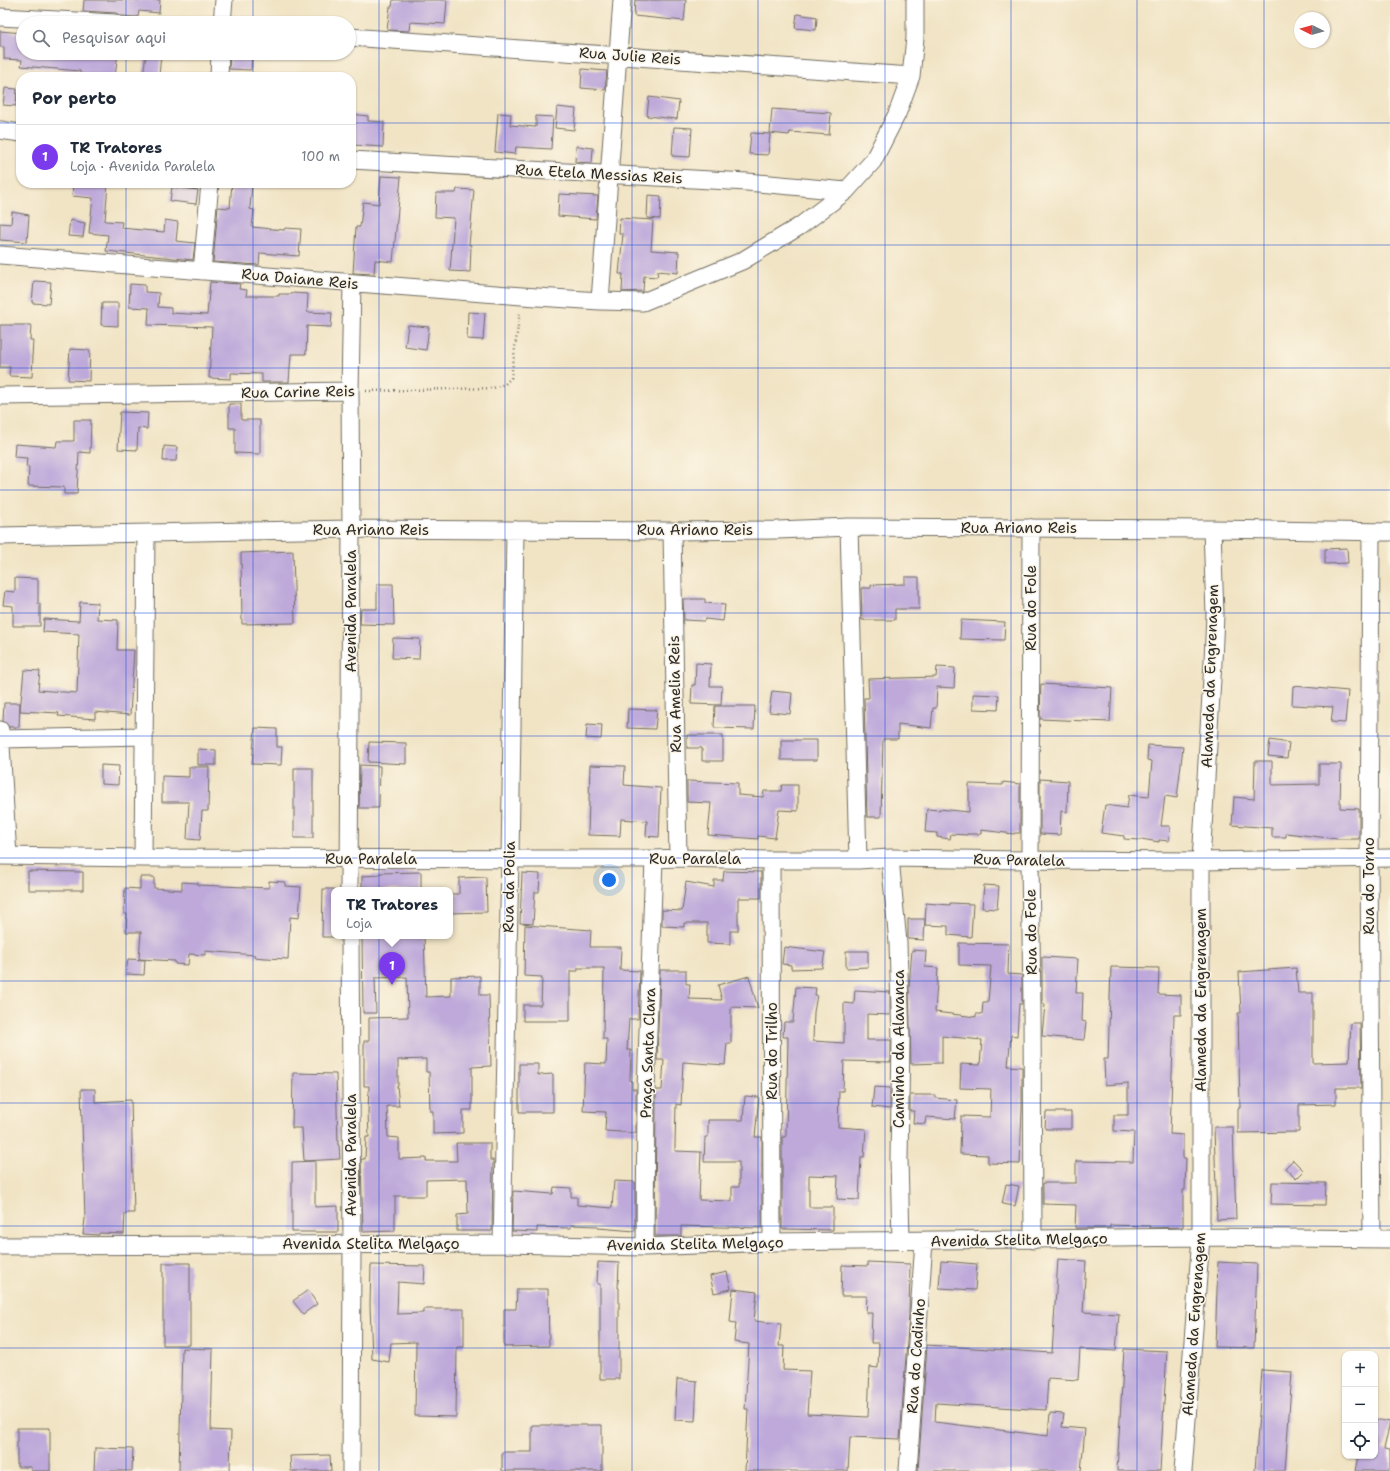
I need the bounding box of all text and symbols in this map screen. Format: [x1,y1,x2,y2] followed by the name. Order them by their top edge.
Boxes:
[1294,12,1330,48] north arrow
[16,16,356,60] search box
[30,27,52,49] icon: search
[62,28,166,48] text: Pesquisar aqui
[578,42,682,70] street label: Rua Julie Reis
[32,87,117,109] text: Por perto
[70,138,162,158] text: TR Tratores
[42,148,48,165] text: 1
[301,148,340,165] text: 100 m
[70,158,215,175] text: Loja · Avenida Paralela
[515,160,683,188] street label: Rua Etela Messias Reis
[241,264,359,294] street label: Rua Daiane Reis
[241,381,355,403] street label: Rua Carine Reis
[961,518,1077,538] street label: Rua Ariano Reis
[313,520,429,540] street label: Rua Ariano Reis
[637,520,753,540] street label: Rua Ariano Reis
[341,549,361,672] street label: Avenida Paralela
[1021,565,1041,651] street label: Rua do Fole
[1197,584,1223,768] street label: Alameda da Engrenagem
[664,635,686,753] street label: Rua Amelia Reis
[1359,837,1379,935] street label: Rua do Torno
[498,840,520,933] street label: Rua da Polia
[325,849,418,869] street label: Rua Paralela
[649,849,742,869] street label: Rua Paralela
[973,849,1066,871] street label: Rua Paralela
[599,870,619,890] your location
[331,887,453,939] popup
[1020,889,1042,975] street label: Rua do Fole
[346,895,438,915] text: TR Tratores
[1191,908,1211,1092] street label: Alameda da Engrenagem
[346,915,372,932] text: Loja
[379,952,405,985] pin: 1
[889,969,909,1128] street label: Caminho da Alavanca
[636,987,660,1119] street label: Praça Santa Clara
[762,1002,782,1100] street label: Rua do Trilho
[341,1093,361,1216] street label: Avenida Paralela
[930,1228,1108,1252] street label: Avenida Stelita Melgaço
[1178,1231,1210,1416] street label: Alameda da Engrenagem
[606,1232,784,1256] street label: Avenida Stelita Melgaço
[282,1234,460,1254] street label: Avenida Stelita Melgaço
[902,1298,930,1414] street label: Rua do Cadinho
[1342,1351,1378,1459] map controls
[1342,1351,1378,1387] button: +
[1342,1387,1378,1423] button: −
[1342,1423,1378,1459] button: locate

